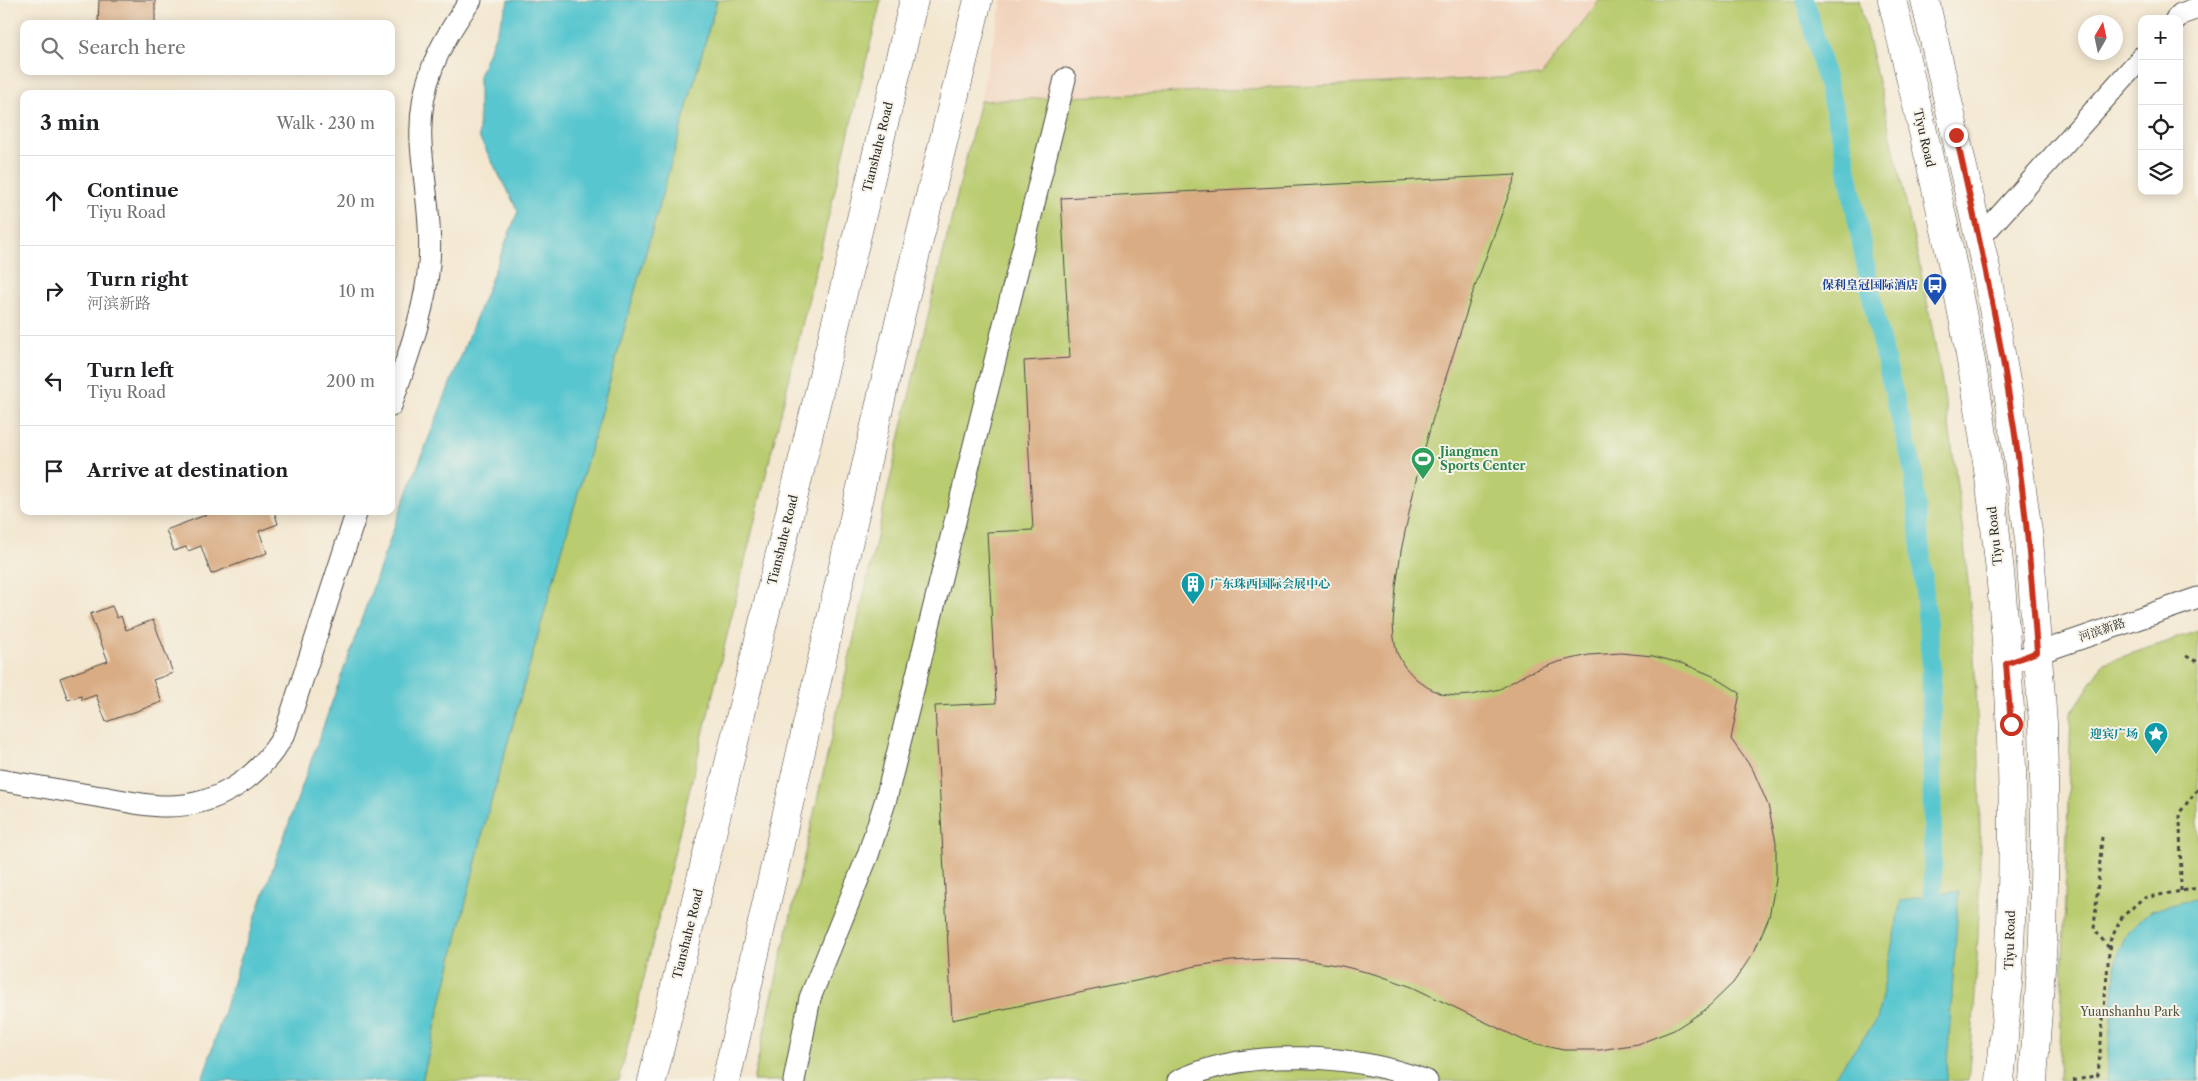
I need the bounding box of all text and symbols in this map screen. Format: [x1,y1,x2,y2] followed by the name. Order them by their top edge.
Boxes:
[2078,15,2123,60] north arrow
[2138,15,2183,195] map controls
[2138,15,2183,60] button: +
[20,20,395,75] search box
[38,34,66,62] icon: search
[78,36,186,59] text: Search here
[2138,60,2183,105] button: −
[859,100,896,194] street label: Tianshahe Road
[2138,105,2183,150] button: locate
[1911,107,1939,169] street label: Tiyu Road
[40,110,100,135] text: 3 min
[276,113,375,133] text: Walk · 230 m
[1945,124,1968,147] route end
[2138,150,2183,195] button: layers
[87,179,179,202] text: Continue
[40,187,68,215] icon: ahead
[336,191,375,211] text: 20 m
[87,202,166,222] text: Tiyu Road
[87,268,188,291] text: Turn right
[1922,272,1948,306] bus stop icon: 保利皇冠国际酒店
[40,277,68,305] icon: right
[1822,277,1918,292] place label: 保利皇冠国际酒店
[339,281,375,301] text: 10 m
[87,293,151,313] text: 河滨新路
[87,359,174,382] text: Turn left
[40,367,68,395] icon: left
[326,371,375,391] text: 200 m
[87,382,166,402] text: Tiyu Road
[1438,444,1526,473] place label: Jiangmen Sports Center
[1410,446,1436,480] sports icon: Jiangmen Sports Center
[40,457,68,485] icon: arrive
[87,459,288,482] text: Arrive at destination
[764,493,801,587] street label: Tianshahe Road
[1984,505,2005,566] street label: Tiyu Road
[1180,571,1206,605] building icon: 广东珠西国际会展中心
[1210,576,1330,591] place label: 广东珠西国际会展中心
[2077,615,2127,644] street label: 河滨新路
[2000,713,2023,736] route start
[2143,721,2169,755] place icon: 迎宾广场
[2090,726,2138,741] place label: 迎宾广场
[669,887,706,981] street label: Tianshahe Road
[2001,909,2018,970] street label: Tiyu Road
[2079,1004,2181,1019] park label: Yuanshanhu Park

